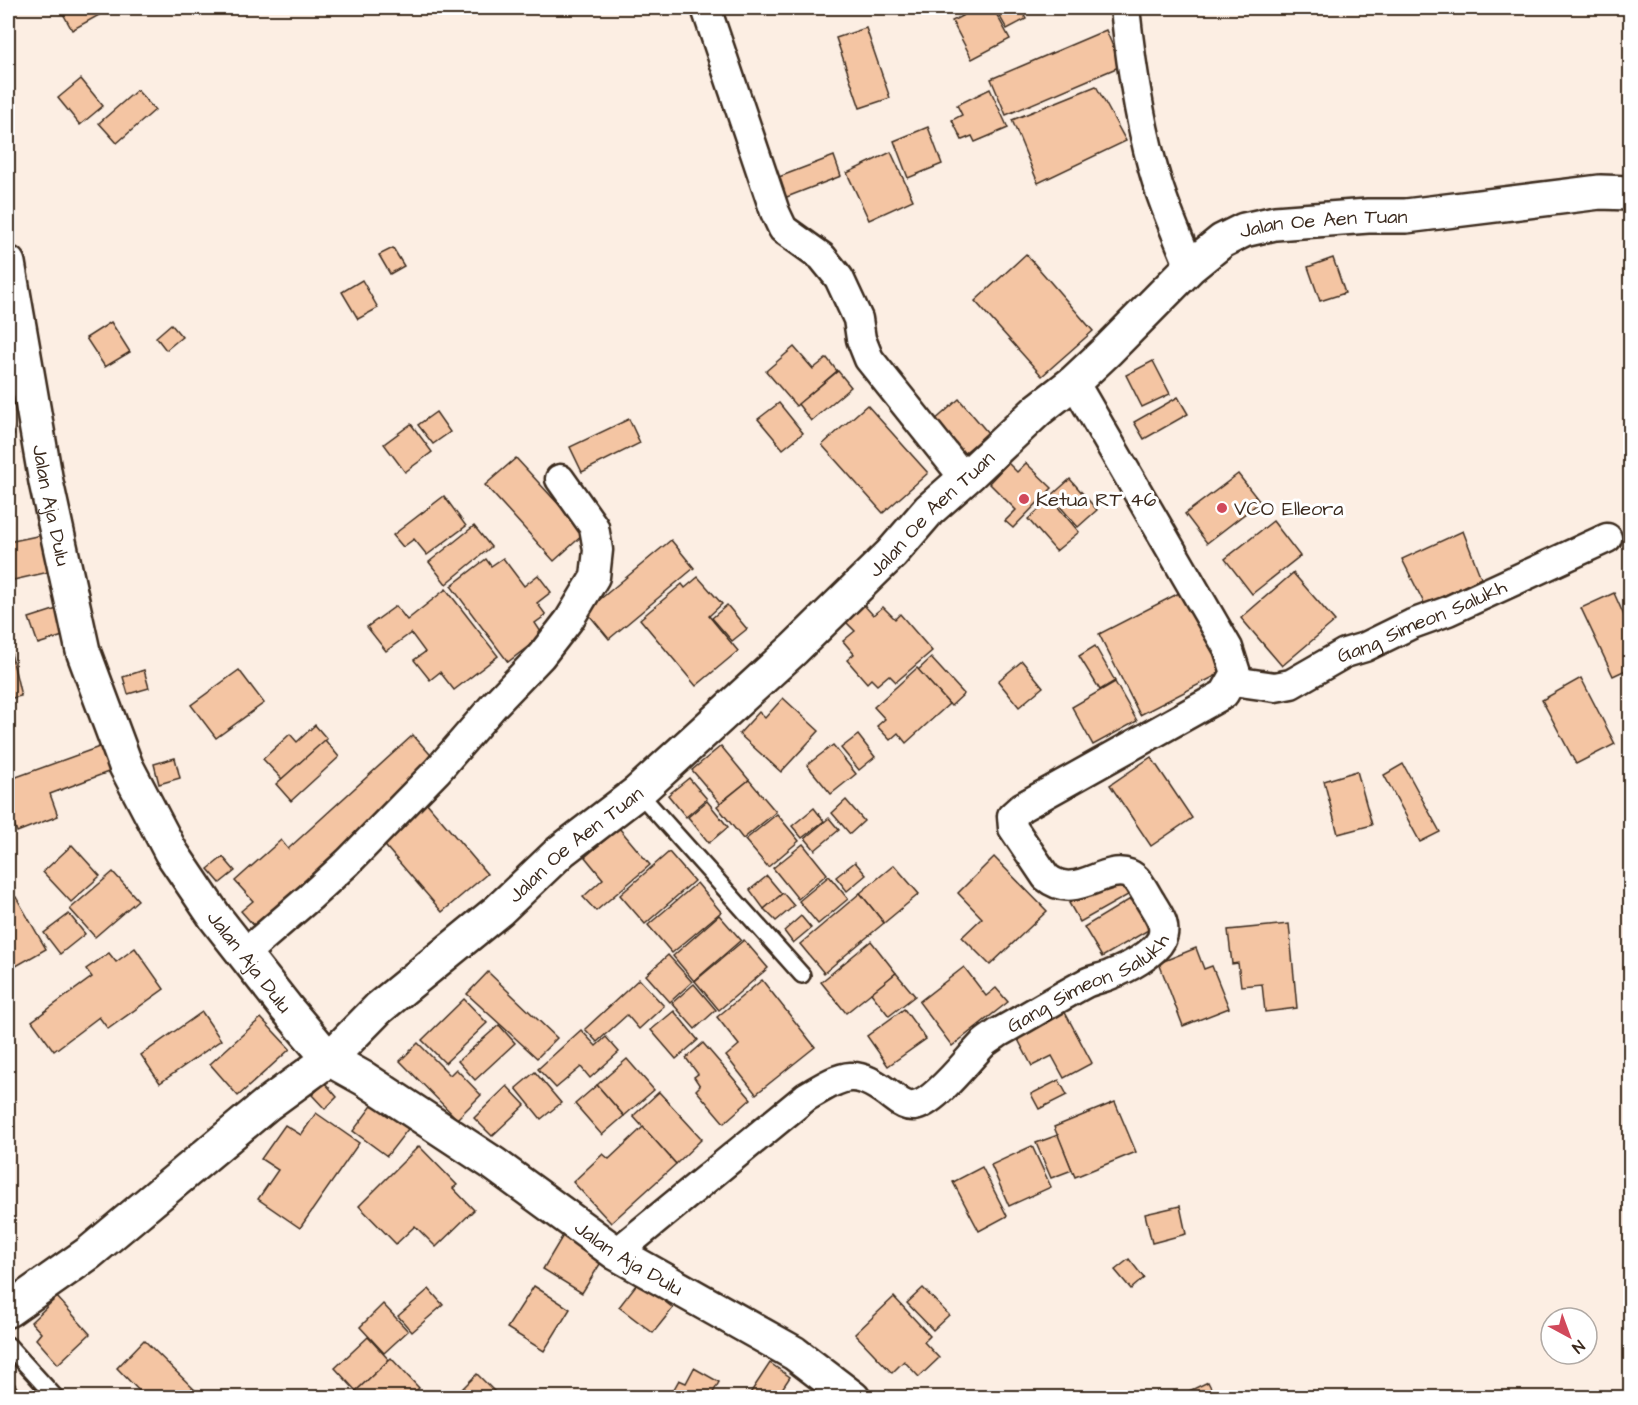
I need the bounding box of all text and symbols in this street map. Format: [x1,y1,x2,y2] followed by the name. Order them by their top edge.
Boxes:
[1237,203,1407,246] street label: Jalan Oe Aen Tuan
[25,442,77,569] street label: Jalan Aja Dulu
[862,445,1001,584] street label: Jalan Oe Aen Tuan
[1036,486,1157,514] place label: Ketua RT 46
[1017,492,1031,506] marker: Ketua RT 46
[1234,495,1344,523] place label: VCO Elleora
[1215,501,1229,515] marker: VCO Elleora
[1331,573,1511,670] street label: Gang Simeon Salukh
[502,780,649,910] street label: Jalan Oe Aen Tuan
[200,905,298,1019] street label: Jalan Aja Dulu
[1002,930,1177,1040] street label: Gang Simeon Salukh
[568,1214,688,1303] street label: Jalan Aja Dulu
[1539,1306,1599,1366] north arrow
[1567,1335,1589,1358] text: N

